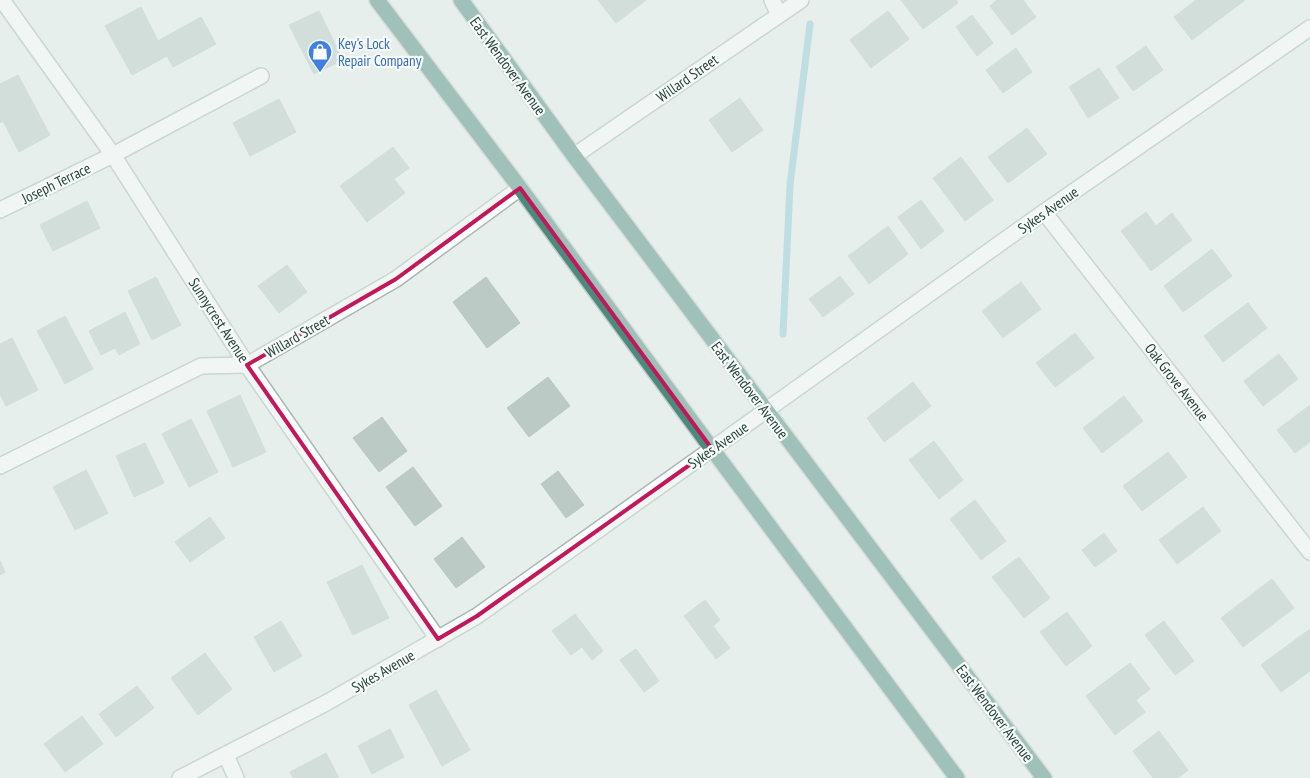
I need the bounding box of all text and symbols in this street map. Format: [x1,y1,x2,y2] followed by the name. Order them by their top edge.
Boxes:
[466,13,550,119] street label: East Wendover Avenue
[338,34,422,70] place label: Key's Lock Repair Company
[307,39,333,73] shop icon: Key's Lock Repair Company
[652,50,722,106] street label: Willard Street
[18,158,93,208] street label: Joseph Terrace
[1014,182,1082,238] street label: Sykes Avenue
[185,274,253,366] street label: Sunnycrest Avenue
[261,310,333,362] street label: Willard Street
[707,338,793,442] street label: East Wendover Avenue
[1141,339,1213,425] street label: Oak Grove Avenue
[684,417,752,473] street label: Sykes Avenue
[348,645,418,697] street label: Sykes Avenue
[952,661,1038,765] street label: East Wendover Avenue

